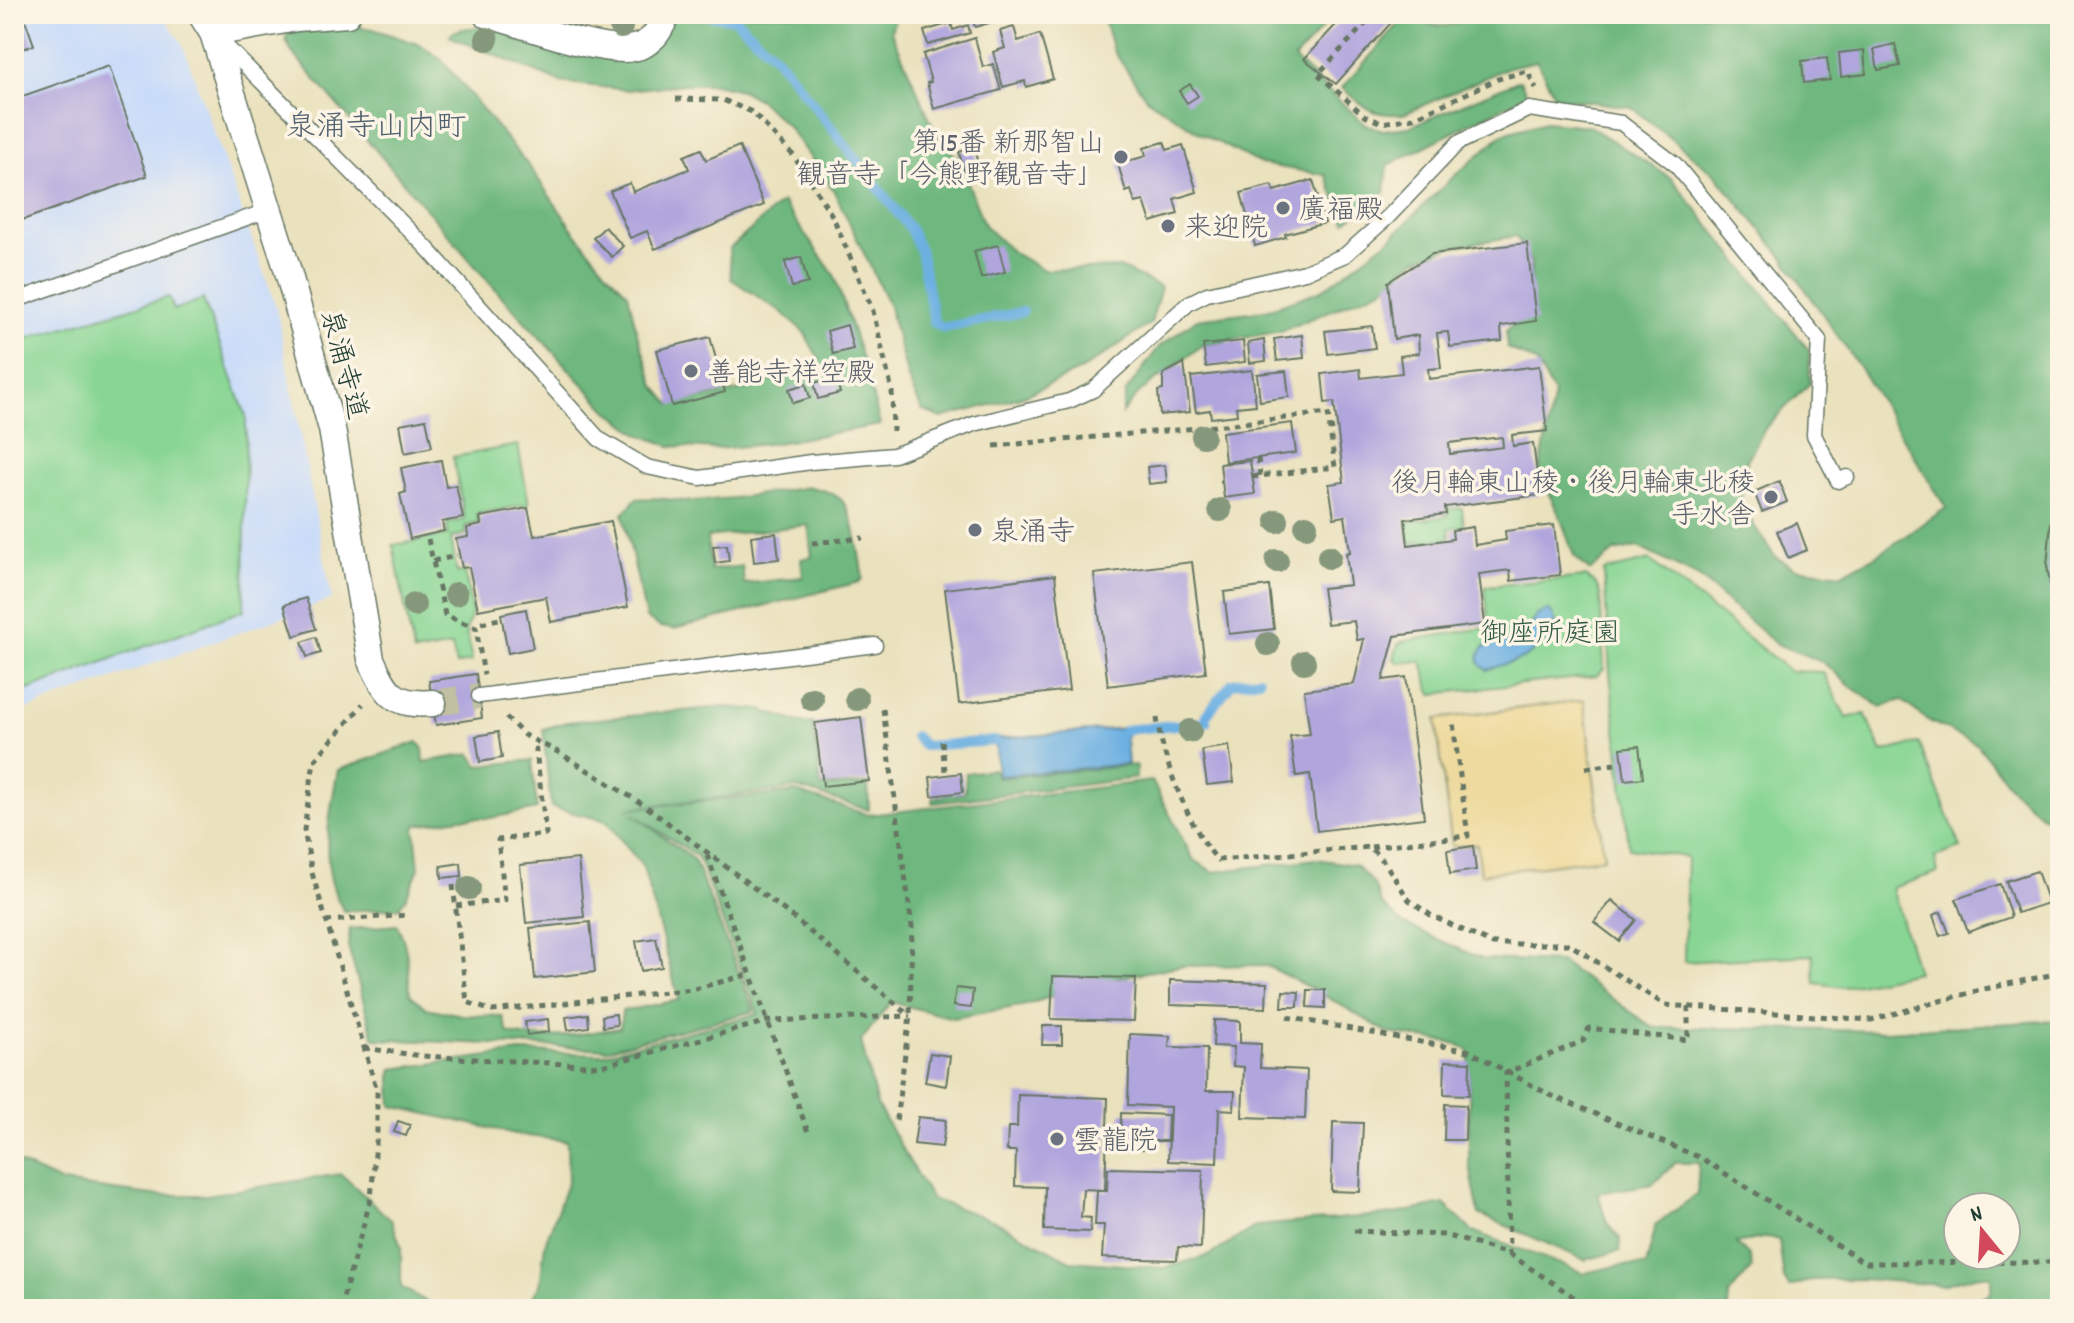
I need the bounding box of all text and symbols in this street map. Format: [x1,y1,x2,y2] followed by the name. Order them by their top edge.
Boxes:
[286,108,466,151] district label: 泉涌寺山内町
[797,126,1105,198] place label: 第15番 新那智山 観音寺「今熊野観音寺」
[1112,148,1130,166] marker: 第15番 新那智山 観音寺「今熊野観音寺」
[1299,193,1383,233] place label: 廣福殿
[1274,199,1292,217] marker: 廣福殿
[1184,211,1268,251] place label: 来迎院
[1159,217,1177,235] marker: 来迎院
[307,306,375,425] street label: 泉涌寺道
[707,356,875,396] place label: 善能寺祥空殿
[682,362,700,380] marker: 善能寺祥空殿
[1391,466,1755,538] place label: 後月輪東山稜・後月輪東北稜 手水舎
[1762,488,1780,506] marker: 後月輪東山稜・後月輪東北稜 手水舎
[991,515,1075,555] place label: 泉涌寺
[966,521,984,539] marker: 泉涌寺
[1480,616,1620,656] park label: 御座所庭園
[1073,1124,1157,1164] place label: 雲龍院
[1048,1130,1066,1148] marker: 雲龍院
[1942,1191,2022,1271] north arrow
[1967,1199,1987,1232] text: N

